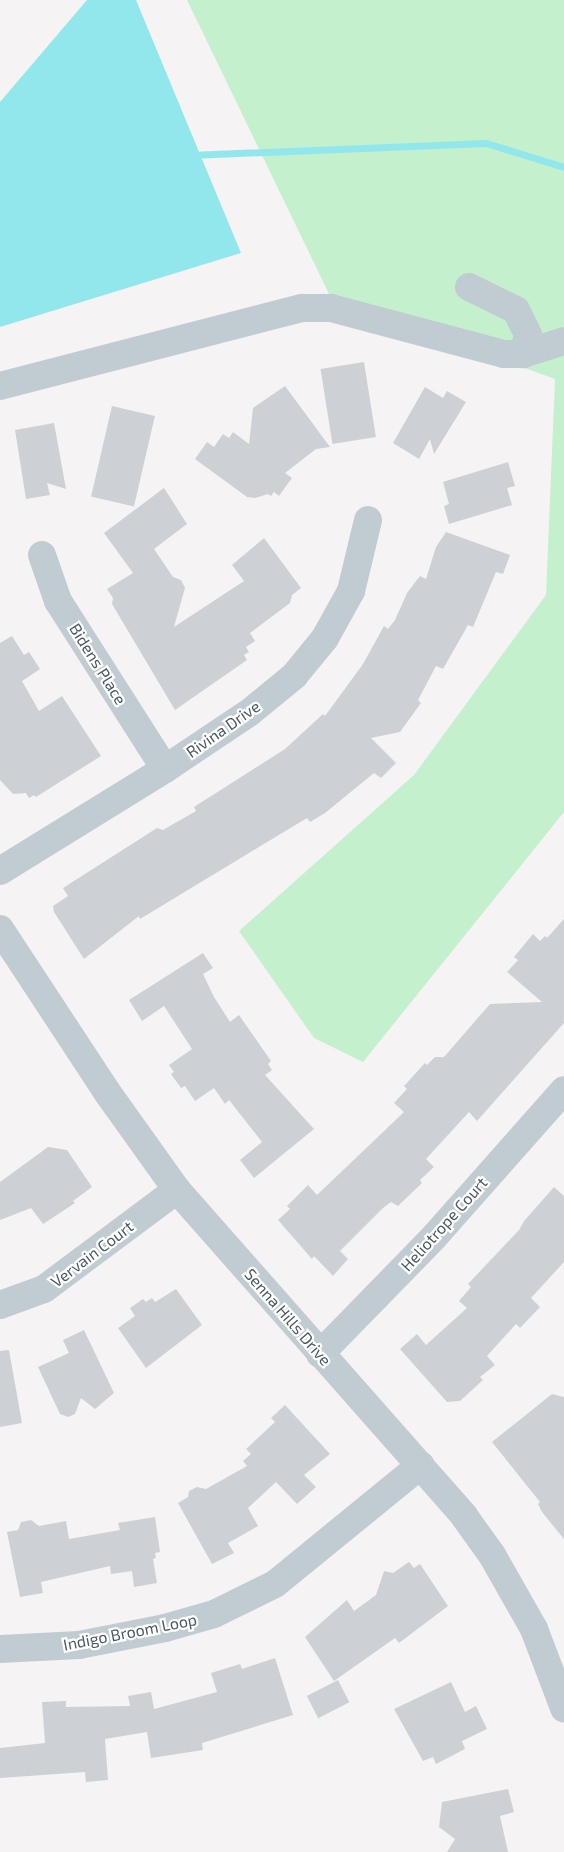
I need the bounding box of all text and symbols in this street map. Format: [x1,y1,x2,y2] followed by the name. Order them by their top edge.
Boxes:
[66,620,130,708] street label: Bidens Place
[182,696,264,762] street label: Rivina Drive
[397,1173,491,1275] street label: Heliotrope Court
[47,1217,137,1291] street label: Vervain Court
[241,1265,335,1369] street label: Senna Hills Drive
[62,1610,198,1654] street label: Indigo Broom Loop

